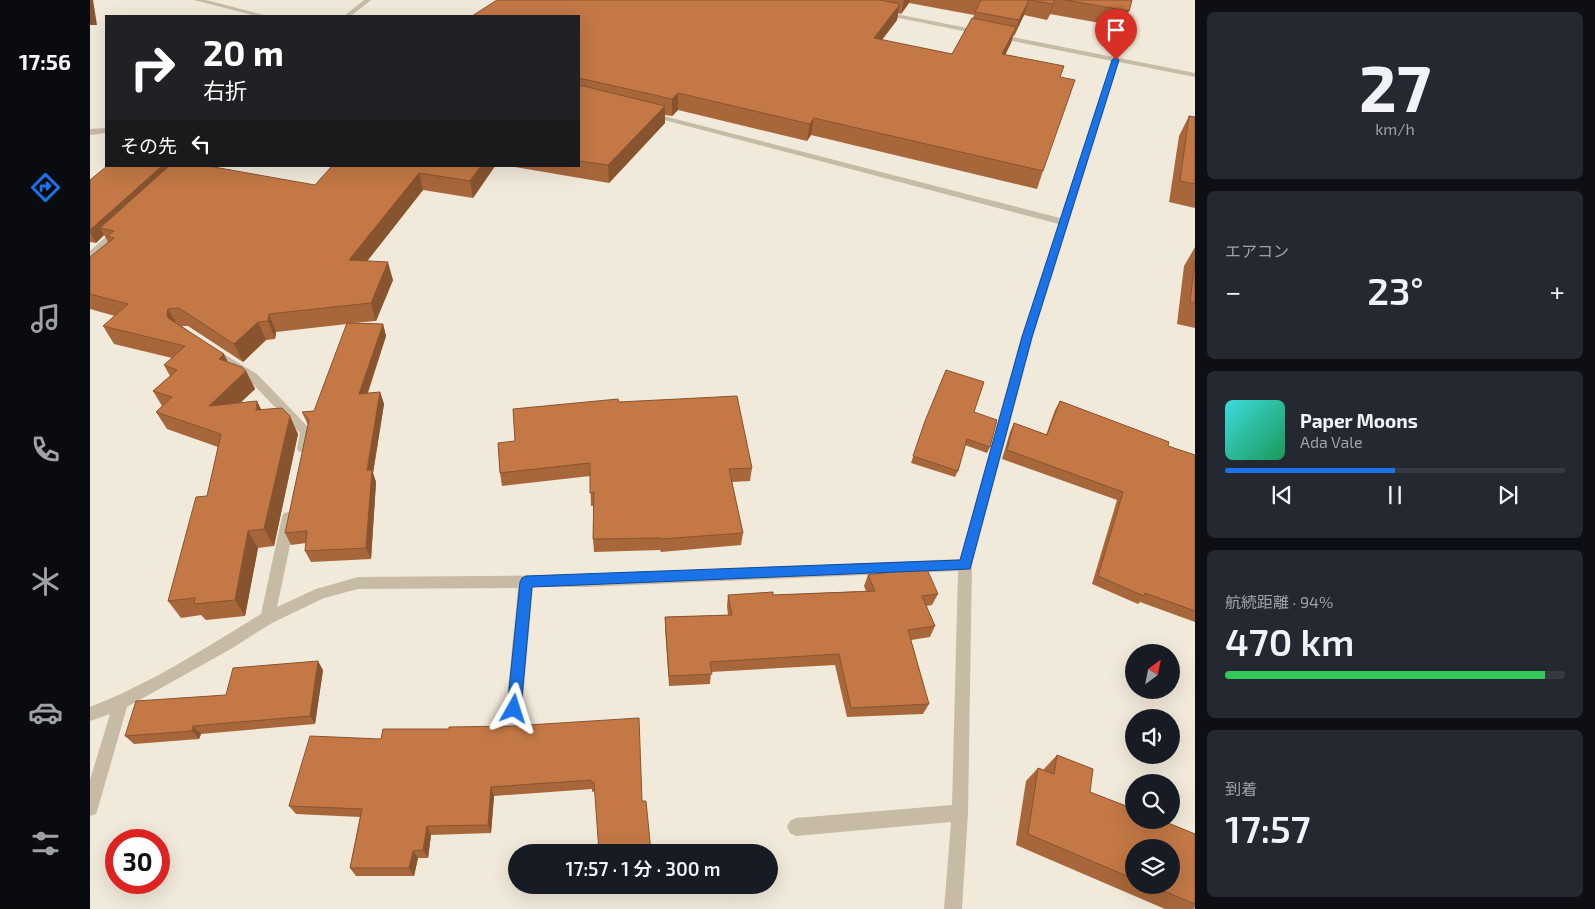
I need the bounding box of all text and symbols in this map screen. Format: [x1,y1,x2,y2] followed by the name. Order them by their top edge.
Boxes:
[1095,9,1137,60] pin
[1102,16,1130,44] icon: arrive
[203,31,284,73] text: 20 m
[120,35,185,100] icon: right
[1359,47,1431,125] text: 27
[19,48,71,74] text: 17:56
[203,77,247,103] text: 右折
[1375,119,1415,138] text: km/h
[187,130,215,158] icon: left
[120,134,177,157] text: その先
[28,170,63,205] icon: directions
[1225,241,1289,260] text: エアコン
[1367,267,1424,313] text: 23°
[1225,274,1241,308] text: −
[1550,274,1565,308] text: +
[28,301,63,336] icon: music
[1300,409,1418,432] text: Paper Moons
[28,432,63,467] icon: phone
[1300,432,1363,451] text: Ada Vale
[1268,481,1296,509] icon: previous
[1381,481,1409,509] icon: pause
[1494,481,1522,509] icon: next
[28,564,63,599] icon: climate
[1225,592,1333,611] text: 航続距離 · 94%
[1225,618,1354,664] text: 470 km
[1125,644,1180,699] north arrow
[1125,644,1180,894] map controls
[487,682,539,734] position arrow
[28,695,63,730] icon: car
[1125,709,1180,764] button: sound
[1125,774,1180,829] button: search
[1225,779,1257,798] text: 到着
[1225,805,1311,851] text: 17:57
[28,826,63,861] icon: filters
[105,829,170,894] speed limit sign: 30
[1125,839,1180,894] button: layers
[566,857,720,880] text: 17:57 · 1 分 · 300 m

